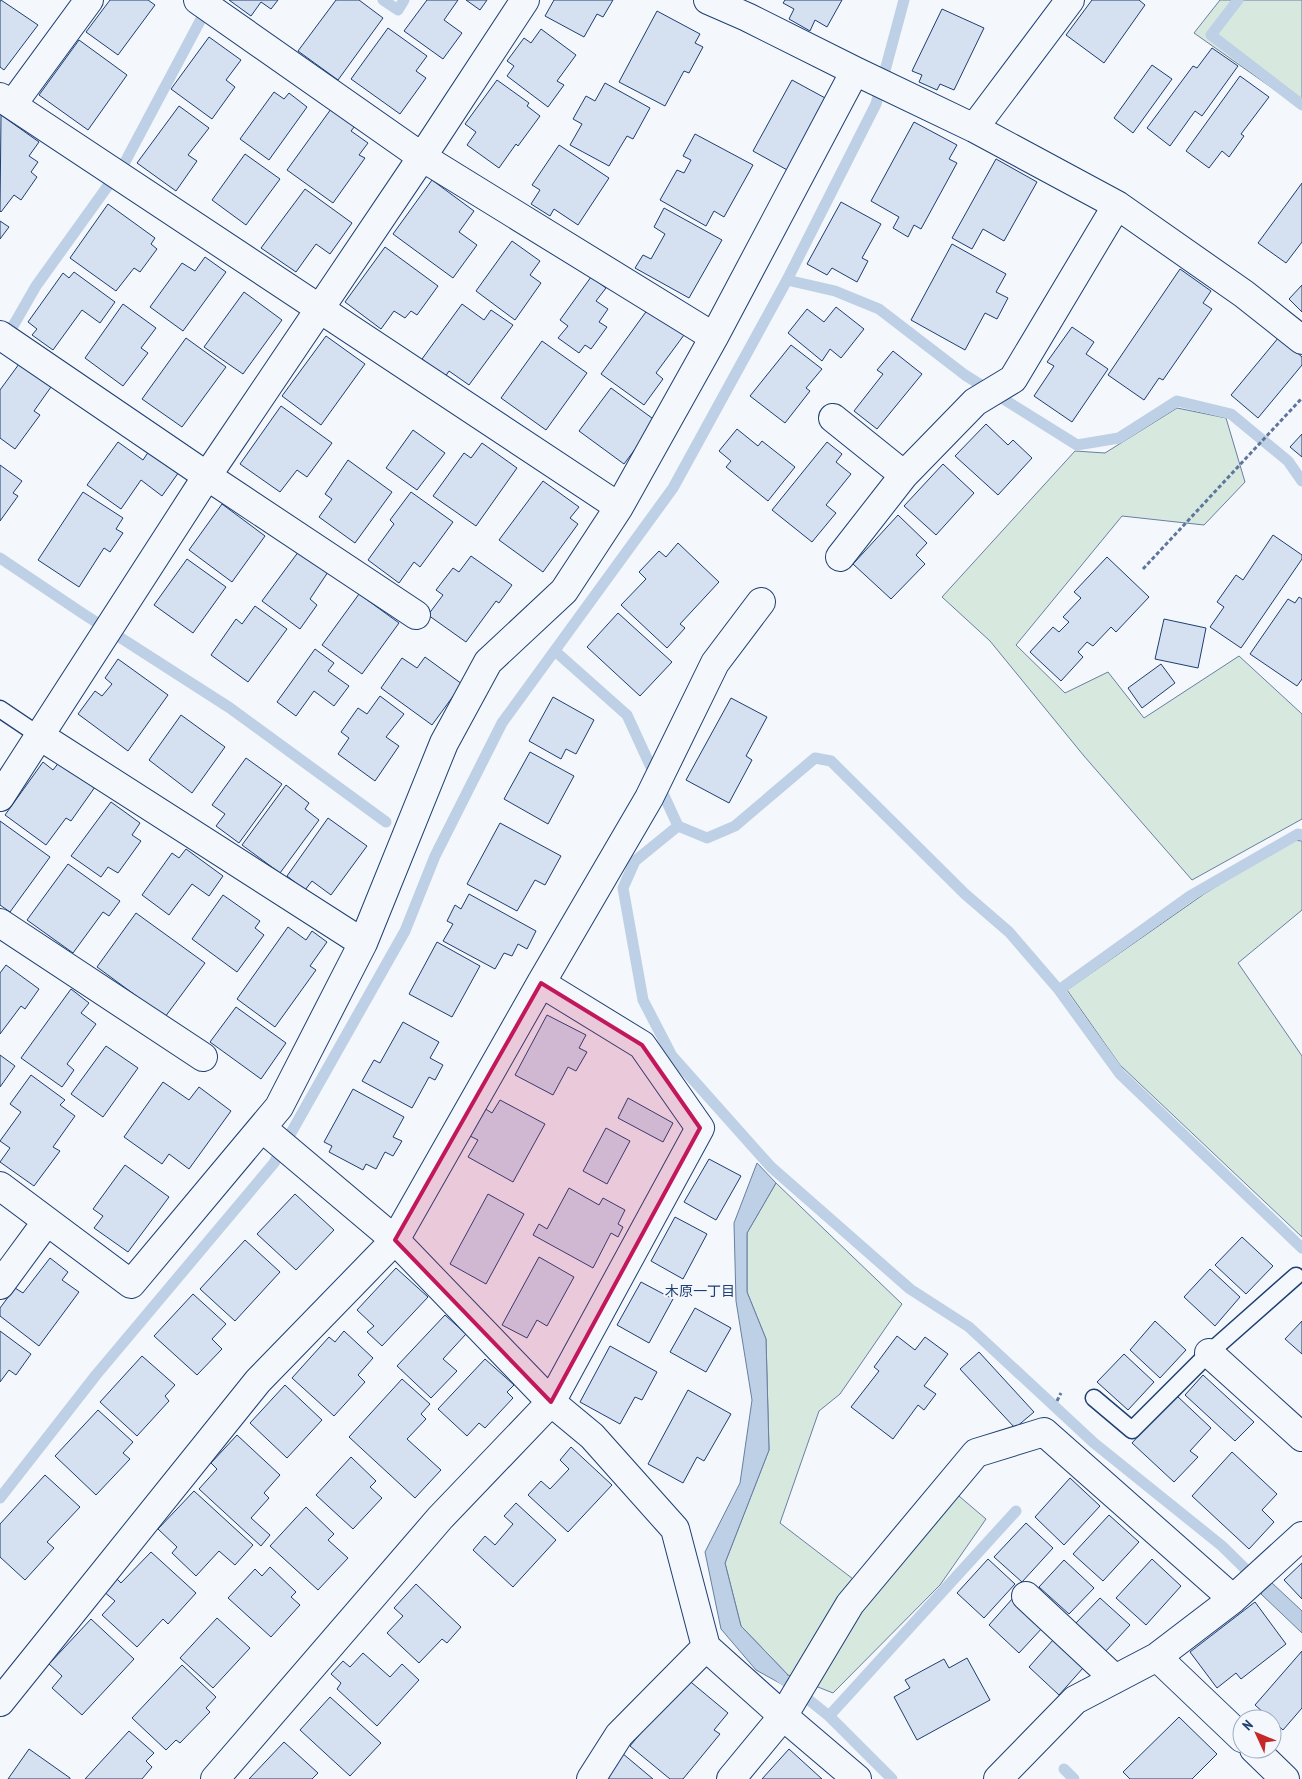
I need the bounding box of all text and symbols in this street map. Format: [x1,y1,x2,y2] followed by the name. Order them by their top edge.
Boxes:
[665,1282,735,1300] district label: 木原一丁目
[1232,1709,1282,1759] north arrow
[1239,1716,1257,1734] text: N

